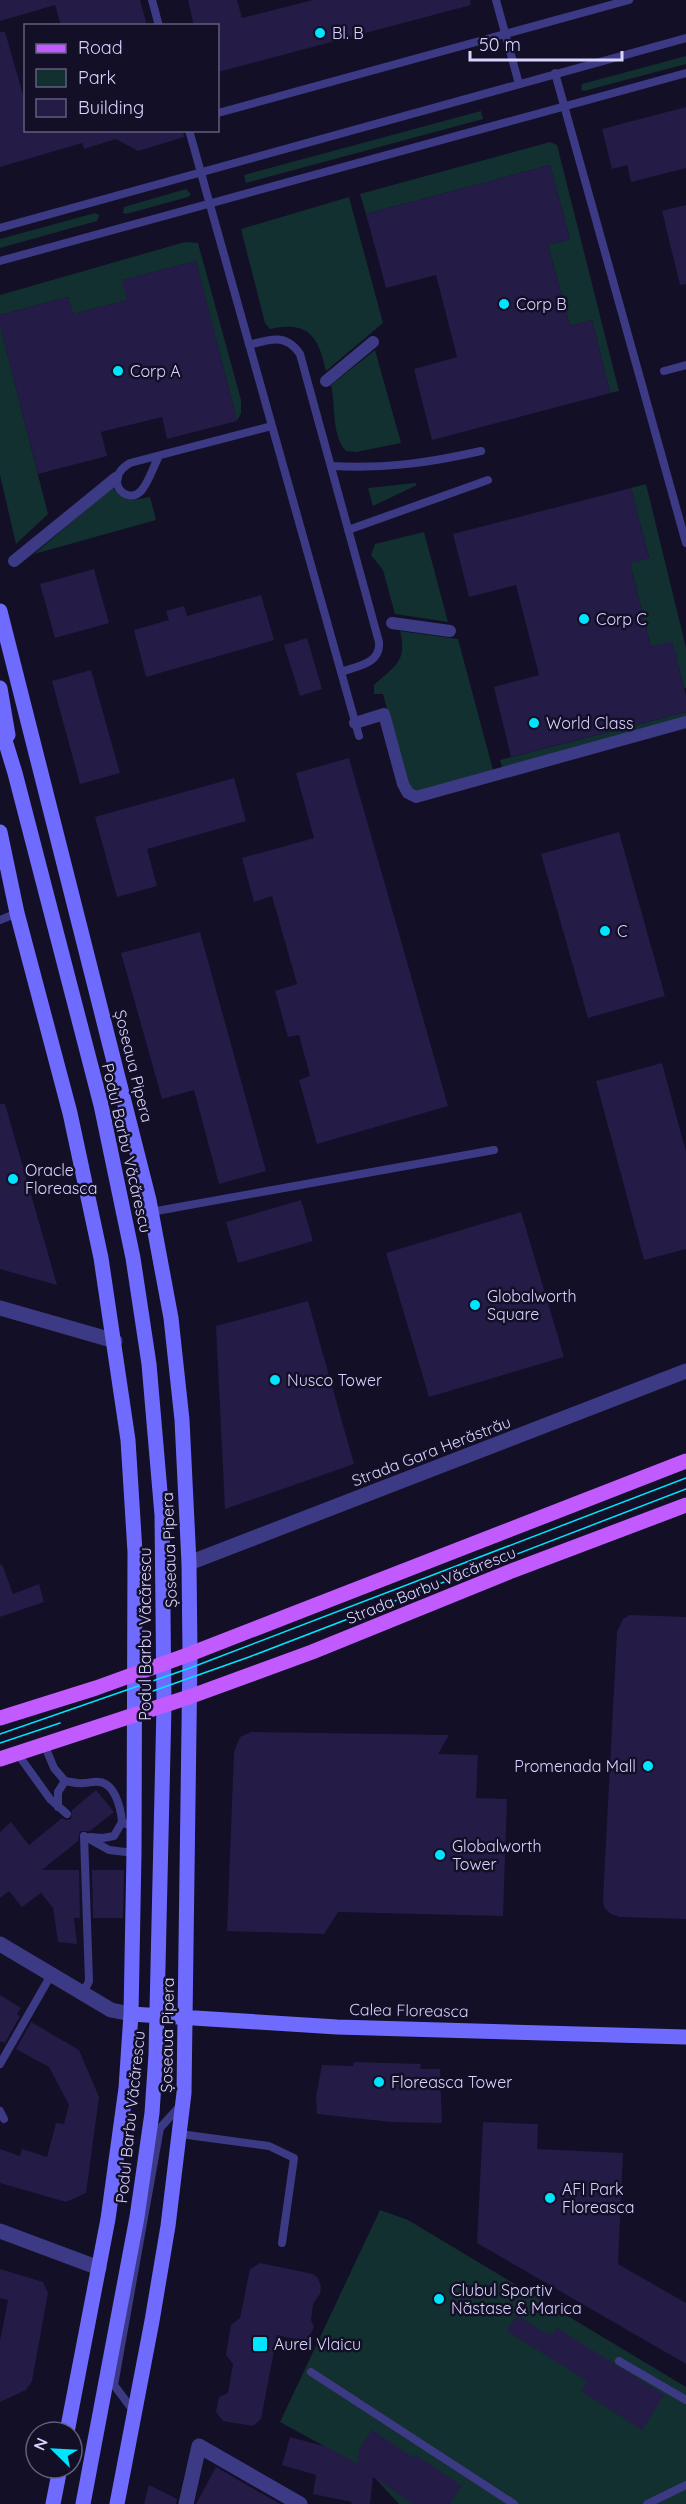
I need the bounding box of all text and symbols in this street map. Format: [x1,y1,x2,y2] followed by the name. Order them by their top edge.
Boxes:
[332,23,364,43] place label: Bl. B
[24,24,219,132] legend
[470,24,622,62] scale bar
[313,26,327,40] marker: Bl. B
[479,33,521,56] text: 50 m
[78,36,123,59] text: Road
[78,66,116,89] text: Park
[78,96,144,119] text: Building
[516,294,567,314] place label: Corp B
[497,297,511,311] marker: Corp B
[130,361,181,381] place label: Corp A
[111,364,125,378] marker: Corp A
[596,609,647,629] place label: Corp C
[577,612,591,626] marker: Corp C
[546,713,633,733] place label: World Class
[527,716,541,730] marker: World Class
[617,921,627,941] place label: C
[598,924,612,938] marker: C
[110,1008,158,1124] street label: Șoseaua Pipera
[98,1061,156,1235] street label: Podul Barbu Văcărescu
[25,1160,97,1198] place label: Oracle Floreasca
[6,1172,20,1186] marker: Oracle Floreasca
[487,1286,577,1324] place label: Globalworth Square
[468,1298,482,1312] marker: Globalworth Square
[287,1370,382,1390] place label: Nusco Tower
[268,1373,282,1387] marker: Nusco Tower
[349,1411,513,1491] street label: Strada Gara Herăstrău
[157,1492,181,1608] street label: Șoseaua Pipera
[343,1542,519,1628] street label: Strada Barbu Văcărescu
[135,1547,155,1721] street label: Podul Barbu Văcărescu
[514,1756,636,1776] place label: Promenada Mall
[641,1759,655,1773] marker: Promenada Mall
[452,1836,542,1874] place label: Globalworth Tower
[433,1848,447,1862] marker: Globalworth Tower
[156,1977,178,2093] street label: Șoseaua Pipera
[349,1999,469,2021] street label: Calea Floreasca
[111,2030,149,2204] street label: Podul Barbu Văcărescu
[391,2072,512,2092] place label: Floreasca Tower
[372,2075,386,2089] marker: Floreasca Tower
[562,2179,634,2217] place label: AFI Park Floreasca
[543,2191,557,2205] marker: AFI Park Floreasca
[451,2280,582,2318] place label: Clubul Sportiv Năstase & Marica
[432,2292,446,2306] marker: Clubul Sportiv Năstase & Marica
[274,2334,361,2354] place label: Aurel Vlaicu
[251,2335,269,2353] marker: Aurel Vlaicu
[24,2420,84,2480] north arrow
[29,2434,52,2453] text: N

